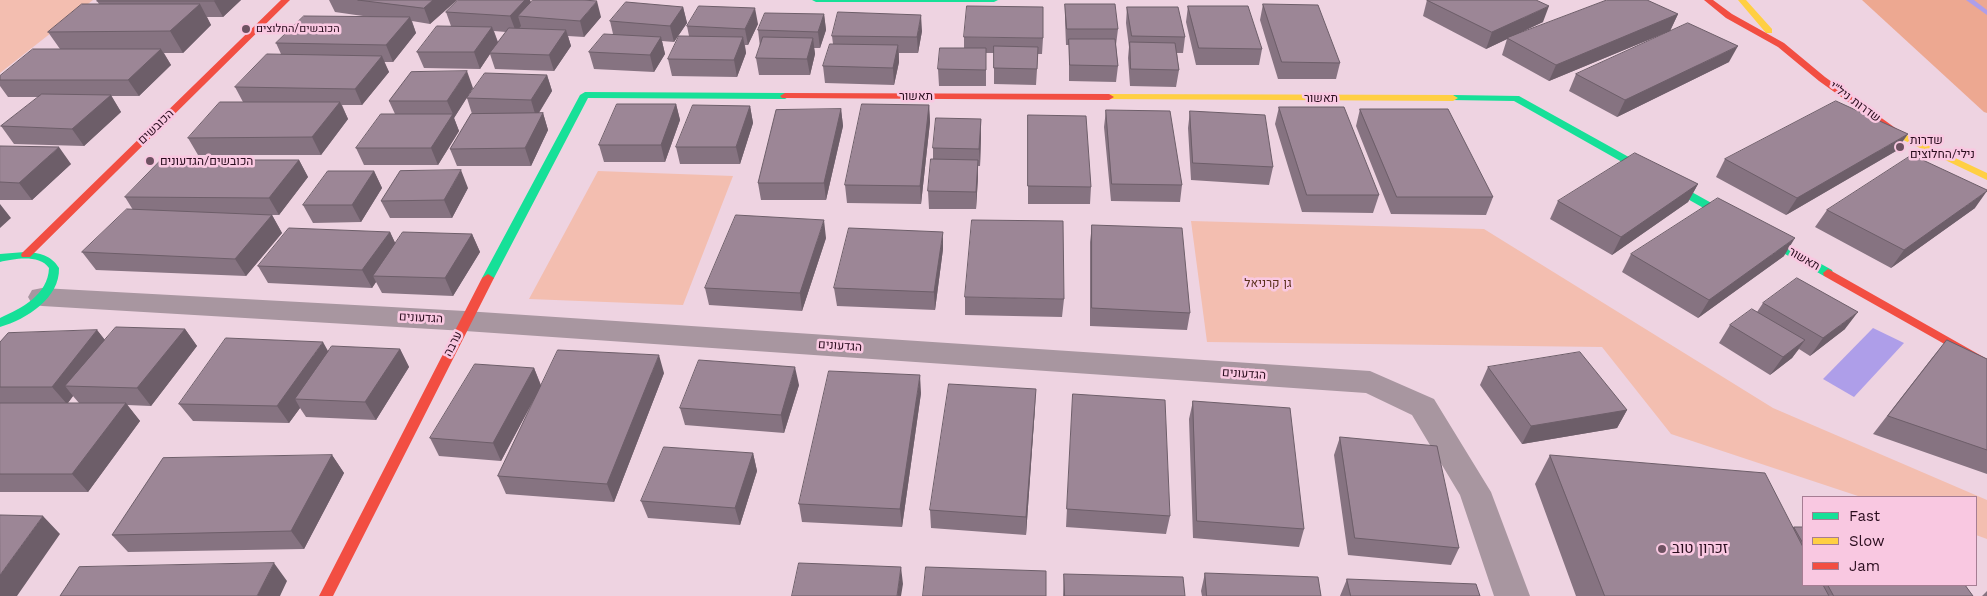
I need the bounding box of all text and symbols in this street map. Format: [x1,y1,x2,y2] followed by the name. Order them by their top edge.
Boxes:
[256,22,340,36] place label: הכובשים/החלוצים
[240,23,252,35] marker: הכובשים/החלוצים
[1827,79,1883,125] street label: שדרות ניל"י
[899,89,933,103] street label: תאשור
[1304,91,1338,105] street label: תאשור
[135,106,177,148] street label: הכובשים
[1910,133,1975,161] place label: שדרות נילי/החלוצים
[1894,141,1906,153] marker: שדרות נילי/החלוצים
[160,154,253,168] place label: הכובשים/הגדעונים
[144,155,156,167] marker: הכובשים/הגדעונים
[1786,244,1822,274] street label: תאשור
[1244,276,1292,290] park label: גן קרניאל
[399,310,443,326] street label: הגדעונים
[441,329,465,359] street label: ערבה
[818,337,862,355] street label: הגדעונים
[1222,365,1266,383] street label: הגדעונים
[1802,496,1977,586] legend
[1849,507,1880,525] text: Fast
[1849,532,1885,550] text: Slow
[1672,540,1728,558] place label: זכרון טוב
[1656,543,1668,555] marker: זכרון טוב
[1849,557,1880,575] text: Jam

